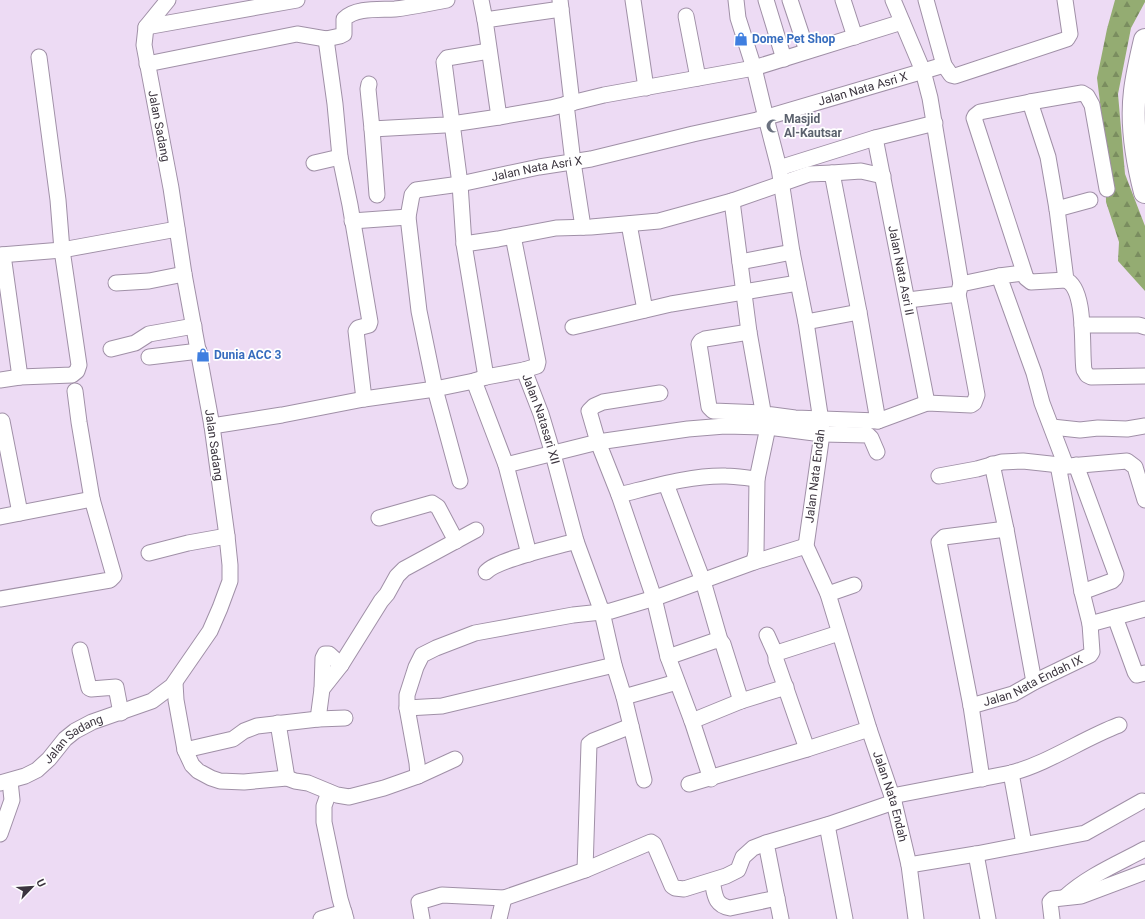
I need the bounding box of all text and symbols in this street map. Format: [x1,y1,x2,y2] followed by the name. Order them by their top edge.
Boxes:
[733,31,749,47] shop icon: Dome Pet Shop
[752,32,835,46] place label: Dome Pet Shop
[817,69,910,109] street label: Jalan Nata Asri X
[145,89,173,163] street label: Jalan Sadang
[784,112,842,140] place label: Masjid Al-Kautsar
[765,118,781,134] mosque icon: Masjid Al-Kautsar
[490,153,584,184] street label: Jalan Nata Asri X
[885,224,917,317] street label: Jalan Nata Asri II
[195,347,211,363] shop icon: Dunia ACC 3
[214,348,281,362] place label: Dunia ACC 3
[519,372,562,466] street label: Jalan Natasari XII
[202,408,226,482] street label: Jalan Sadang
[802,428,828,524] street label: Jalan Nata Endah
[982,652,1085,709] street label: Jalan Nata Endah IX
[41,712,105,767] street label: Jalan Sadang
[870,749,910,843] street label: Jalan Nata Endah
[12,867,52,907] north arrow
[33,877,48,889] text: U

